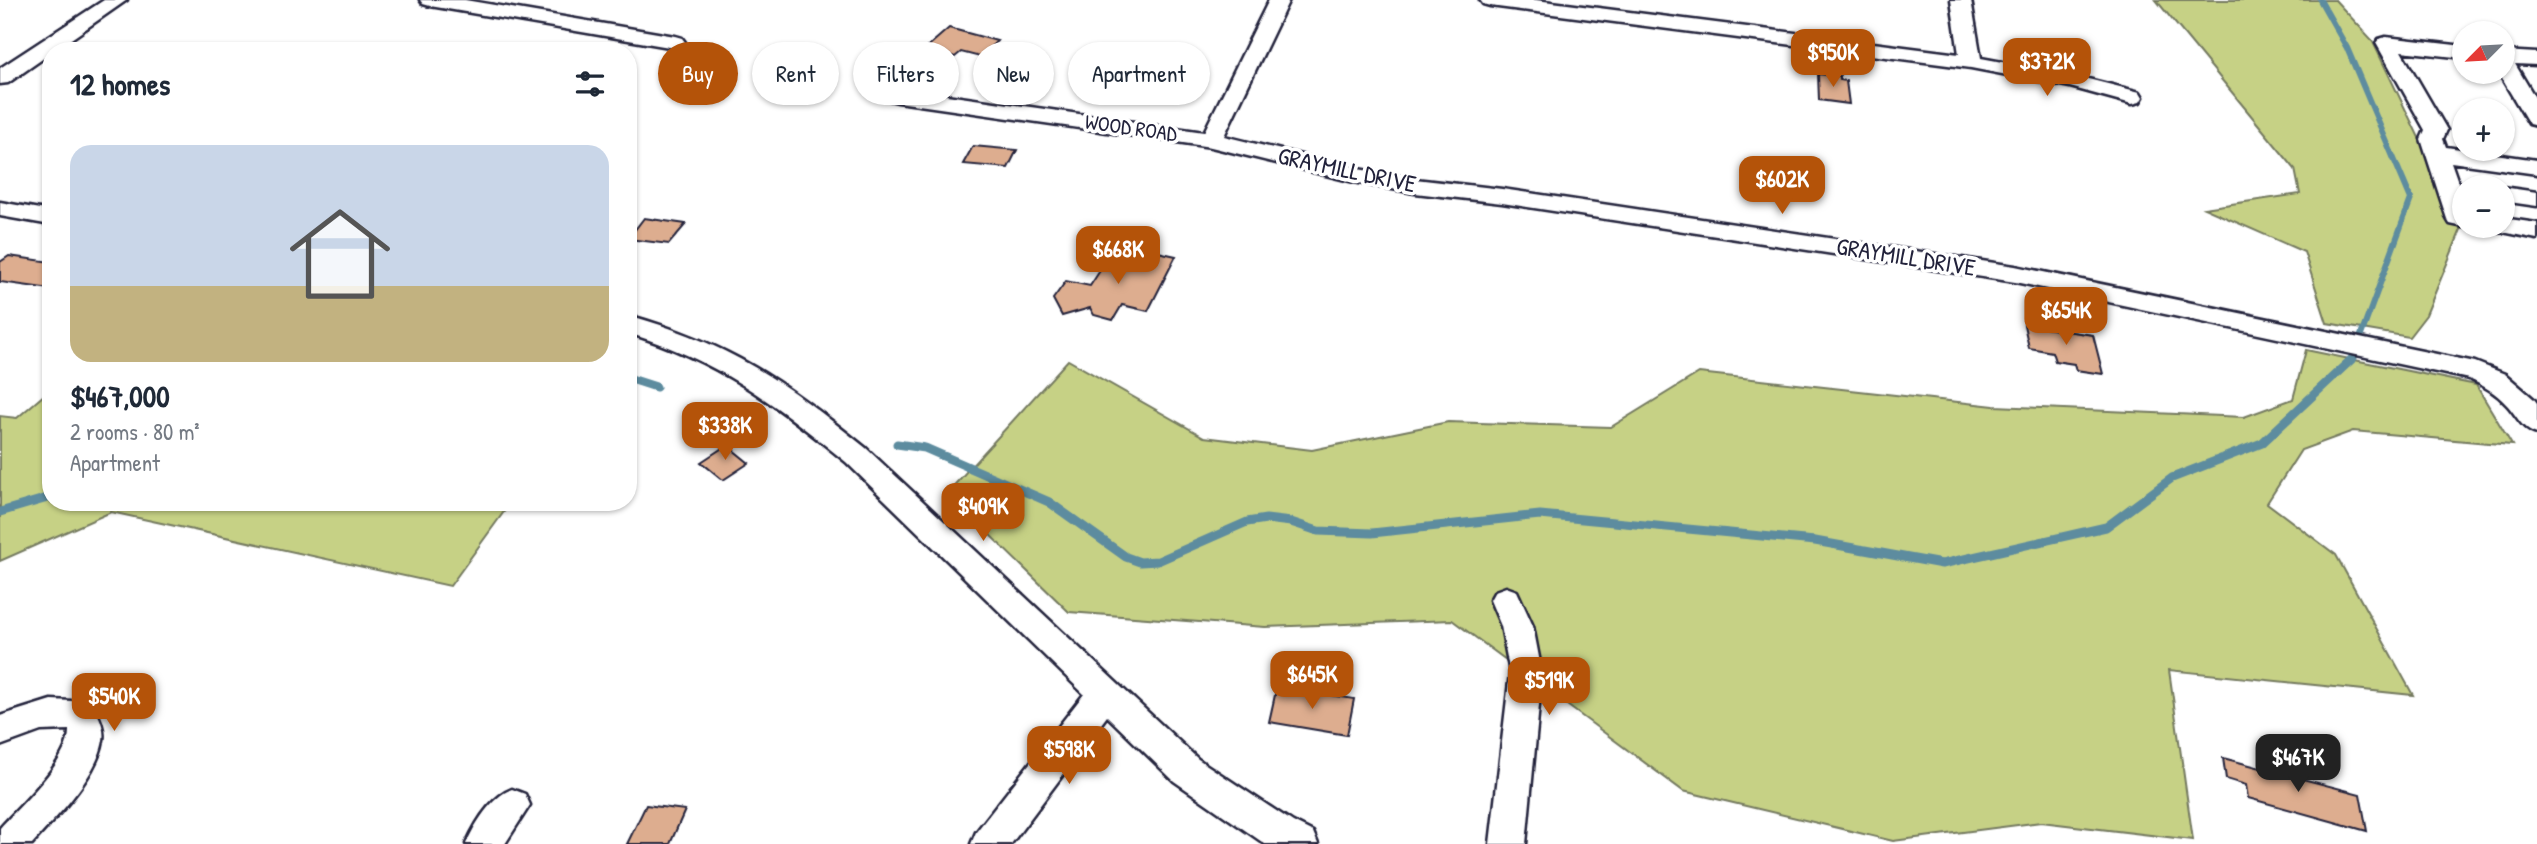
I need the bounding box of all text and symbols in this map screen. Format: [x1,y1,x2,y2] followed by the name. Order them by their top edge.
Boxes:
[2452,21,2515,84] north arrow
[2452,21,2515,238] map controls
[1784,29,1882,89] pin: $950K
[1807,36,1859,67] text: $950K
[1998,38,2096,98] pin: $372K
[658,42,738,105] chip: Buy
[752,42,839,105] chip: Rent
[853,42,959,105] chip: Filters
[973,42,1054,105] chip: New
[1068,42,1210,105] chip: Apartment
[2019,45,2075,76] text: $372K
[70,64,170,104] text: 12 homes
[571,65,609,103] icon: filters
[2452,98,2515,161] button: +
[1083,107,1179,148] street label: WOOD ROAD
[1275,139,1419,199] street label: GRAYMILL DRIVE
[1733,156,1831,216] pin: $602K
[1755,163,1809,194] text: $602K
[2452,175,2515,238] button: −
[277,191,403,317] icon: home
[1069,226,1167,286] pin: $668K
[1834,229,1978,283] street label: GRAYMILL DRIVE
[1092,233,1144,264] text: $668K
[2017,288,2115,347] pin: $654K
[2040,294,2092,325] text: $654K
[70,376,170,416] text: $467,000
[676,402,774,462] pin: $338K
[698,409,752,440] text: $338K
[70,416,200,447] text: 2 rooms · 80 m²
[70,447,160,478] text: Apartment
[934,484,1032,543] pin: $409K
[957,490,1009,521] text: $409K
[1263,652,1361,711] pin: $645K
[1286,658,1338,689] text: $645K
[1500,658,1598,717] pin: $519K
[1524,664,1574,695] text: $519K
[65,674,163,733] pin: $540K
[88,680,140,711] text: $540K
[1020,726,1118,786] pin: $598K
[1043,733,1095,764] text: $598K
[2249,734,2347,794] pin: $467K
[2272,741,2324,772] text: $467K

